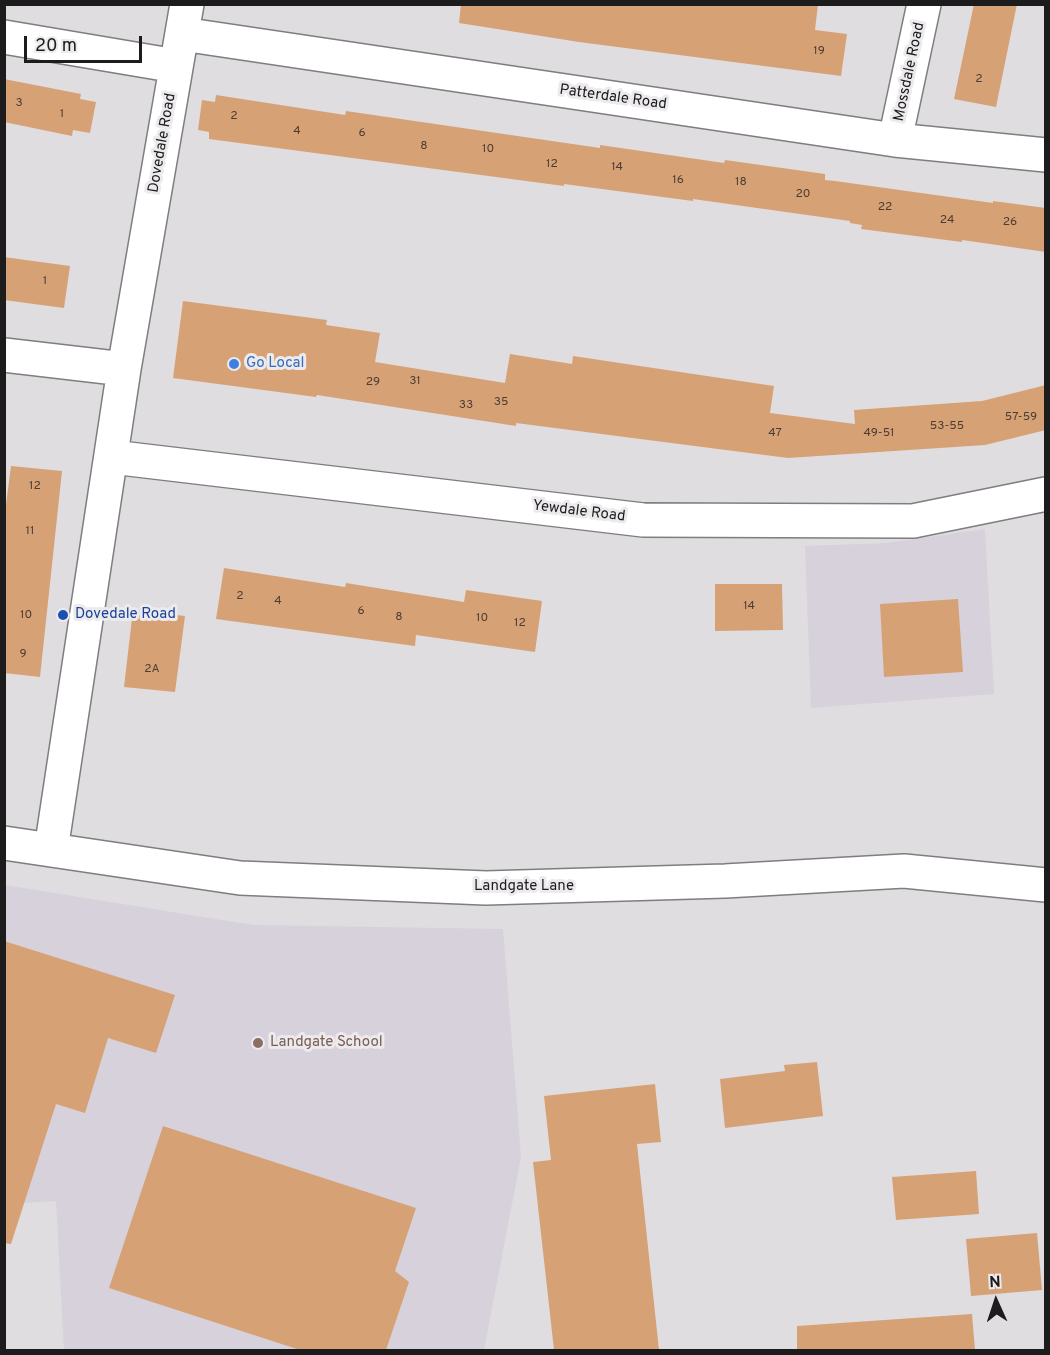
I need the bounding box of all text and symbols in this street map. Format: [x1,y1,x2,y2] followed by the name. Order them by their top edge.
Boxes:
[891,21,929,123] street label: Mossdale Road
[27,24,146,62] scale bar
[35,35,77,58] text: 20 m
[813,45,825,59] house number: 19
[975,73,983,87] house number: 2
[558,82,668,114] street label: Patterdale Road
[145,92,181,194] street label: Dovedale Road
[15,97,23,111] house number: 3
[60,108,64,122] house number: 1
[230,110,238,124] house number: 2
[293,125,301,139] house number: 4
[358,127,366,141] house number: 6
[420,140,428,154] house number: 8
[482,143,494,157] house number: 10
[546,158,558,172] house number: 12
[611,161,623,175] house number: 14
[672,174,684,188] house number: 16
[735,176,747,190] house number: 18
[795,188,811,202] house number: 20
[878,201,892,215] house number: 22
[940,214,954,228] house number: 24
[1003,216,1017,230] house number: 26
[43,275,47,289] house number: 1
[246,355,304,373] place label: Go Local
[227,357,241,371] marker: Go Local
[409,375,421,389] house number: 31
[366,376,380,390] house number: 29
[494,396,508,410] house number: 35
[459,399,473,413] house number: 33
[1005,411,1037,425] house number: 57-59
[930,420,964,434] house number: 53-55
[768,427,782,441] house number: 47
[863,427,895,441] house number: 49-51
[29,480,41,494] house number: 12
[532,497,626,527] street label: Yewdale Road
[26,525,34,539] house number: 11
[236,590,244,604] house number: 2
[274,595,282,609] house number: 4
[743,600,755,614] house number: 14
[357,605,365,619] house number: 6
[75,606,176,624] place label: Dovedale Road
[56,608,70,622] marker: Dovedale Road
[20,609,32,623] house number: 10
[395,611,403,625] house number: 8
[476,612,488,626] house number: 10
[514,617,526,631] house number: 12
[19,648,27,662] house number: 9
[144,663,160,677] house number: 2A
[474,878,574,896] street label: Landgate Lane
[270,1034,383,1052] place label: Landgate School
[251,1036,265,1050] marker: Landgate School
[966,1271,1026,1331] north arrow
[989,1273,1001,1293] text: N

